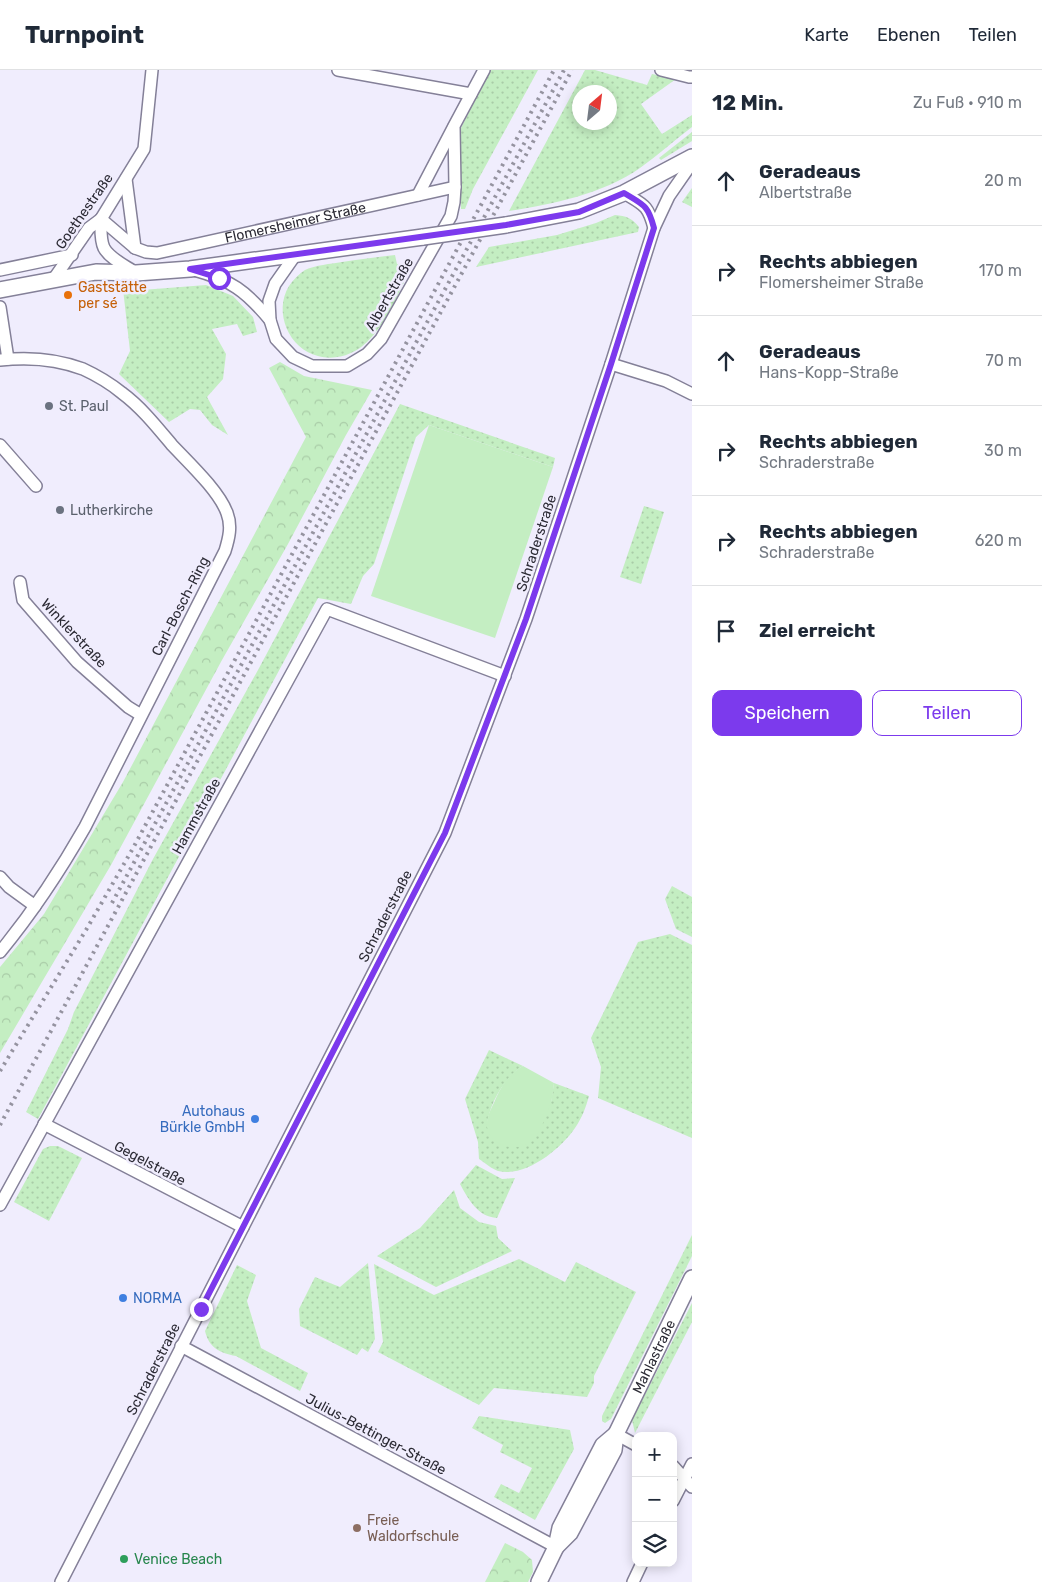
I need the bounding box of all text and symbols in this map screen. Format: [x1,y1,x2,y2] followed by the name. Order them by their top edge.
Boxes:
[25,21,144,49] text: Turnpoint
[804,24,849,46] text: Karte
[877,24,941,46] text: Ebenen
[969,24,1017,46] text: Teilen
[572,85,617,130] north arrow
[712,90,783,115] text: 12 Min.
[913,93,1022,112] text: Zu Fuß · 910 m
[759,160,861,183] text: Geradeaus
[712,167,740,195] icon: ahead
[52,170,117,253] street label: Goethestraße
[984,171,1022,190] text: 20 m
[759,183,852,202] text: Albertstraße
[223,199,368,247] street label: Flomersheimer Straße
[759,250,918,273] text: Rechts abbiegen
[362,255,417,334] street label: Albertstraße
[712,257,740,285] icon: right
[979,261,1022,280] text: 170 m
[208,267,231,290] route start
[759,273,924,292] text: Flomersheimer Straße
[78,279,147,312] place label: Gaststätte per sé
[62,289,74,301] marker: Gaststätte per sé
[759,340,861,363] text: Geradeaus
[712,347,740,375] icon: ahead
[985,351,1022,370] text: 70 m
[759,363,899,382] text: Hans-Kopp-Straße
[59,398,109,415] place label: St. Paul
[43,400,55,412] marker: St. Paul
[759,430,918,453] text: Rechts abbiegen
[712,437,740,465] icon: right
[984,441,1022,460] text: 30 m
[759,453,874,472] text: Schraderstraße
[513,492,560,594] street label: Schraderstraße
[70,502,153,519] place label: Lutherkirche
[54,504,66,516] marker: Lutherkirche
[759,520,918,543] text: Rechts abbiegen
[712,527,740,555] icon: right
[975,531,1022,550] text: 620 m
[759,543,874,562] text: Schraderstraße
[148,554,213,659] street label: Carl-Bosch-Ring
[37,595,110,672] street label: Winklerstraße
[712,617,740,645] icon: arrive
[759,619,875,642] text: Ziel erreicht
[712,690,862,736] button: Speichern
[872,690,1022,736] button: Teilen
[169,775,224,857] street label: Hammstraße
[355,867,416,965] street label: Schraderstraße
[160,1103,245,1136] place label: Autohaus Bürkle GmbH
[249,1113,261,1125] marker: Autohaus Bürkle GmbH
[111,1137,189,1189] street label: Gegelstraße
[133,1290,182,1307] place label: NORMA
[117,1292,129,1304] marker: NORMA
[190,1298,213,1321] route end
[629,1317,679,1397] street label: Mahlastraße
[123,1320,184,1418] street label: Schraderstraße
[303,1390,449,1479] street label: Julius-Bettinger-Straße
[632,1432,677,1567] map controls
[632,1432,677,1477] button: +
[632,1477,677,1522] button: −
[367,1512,459,1545] place label: Freie Waldorfschule
[351,1522,363,1534] marker: Freie Waldorfschule
[632,1522,677,1567] button: layers
[134,1551,222,1568] place label: Venice Beach
[118,1553,130,1565] marker: Venice Beach

